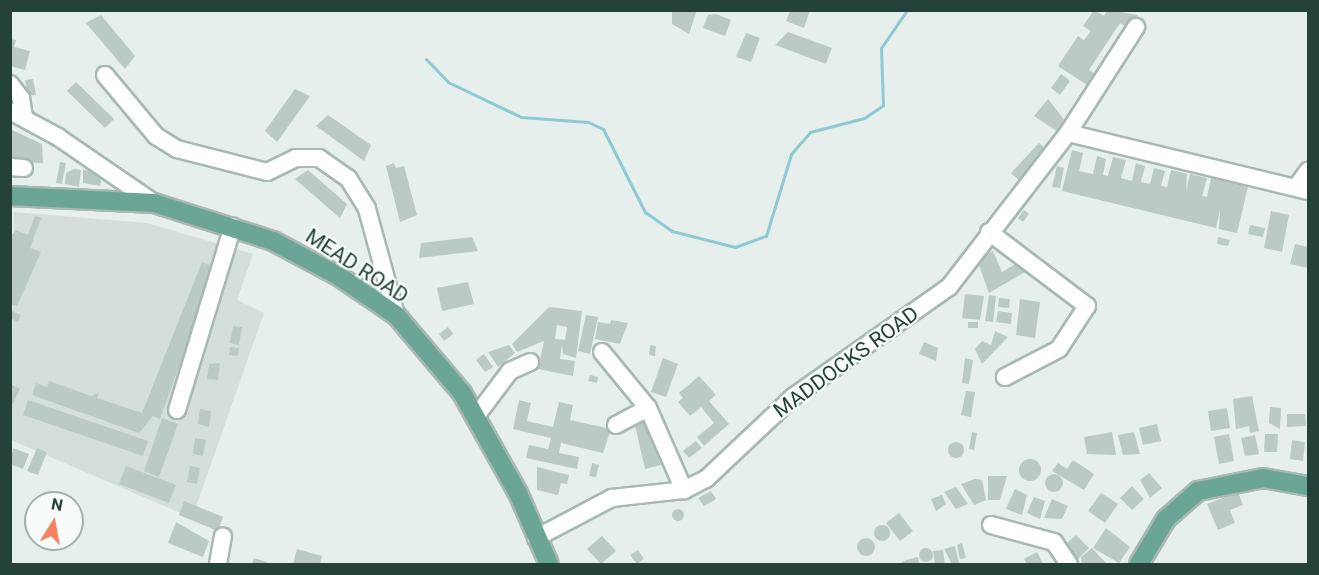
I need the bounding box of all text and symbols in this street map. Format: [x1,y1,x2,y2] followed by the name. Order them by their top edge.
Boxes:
[301,223,413,309] street label: MEAD ROAD
[768,301,924,423] street label: MADDOCKS ROAD
[24,491,84,551] north arrow
[50,494,64,515] text: N

